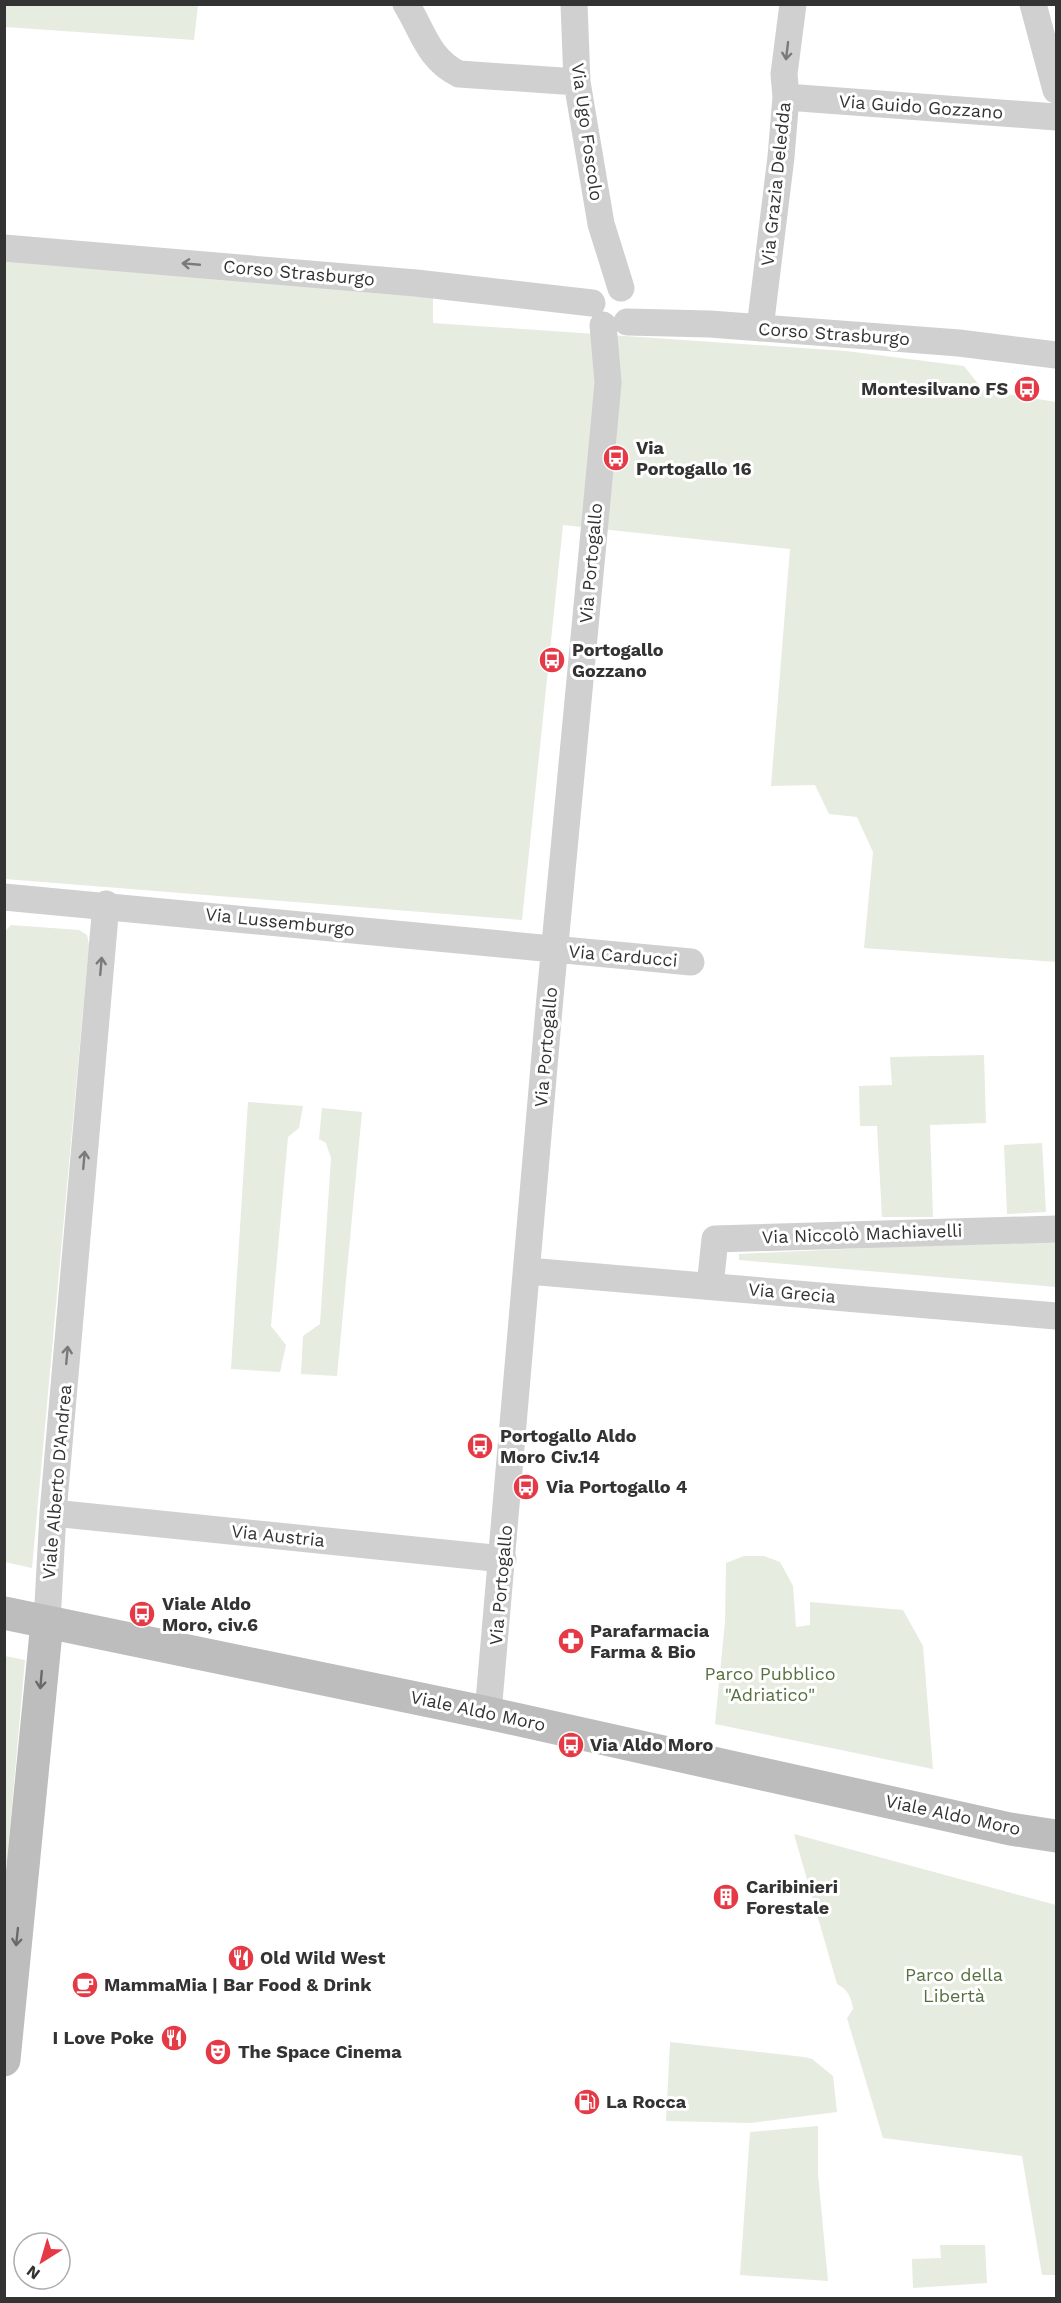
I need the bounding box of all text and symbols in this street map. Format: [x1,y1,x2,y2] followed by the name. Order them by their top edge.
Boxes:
[781,40,792,60] one-way arrow
[567,62,608,202] street label: Via Ugo Foscolo
[838,90,1004,123] street label: Via Guido Gozzano
[756,101,795,267] street label: Via Grazia Deledda
[222,255,376,290] street label: Corso Strasburgo
[181,258,201,269] one-way arrow
[757,318,911,349] street label: Corso Strasburgo
[1012,374,1042,404] bus stop icon: Montesilvano FS
[861,378,1008,399] place label: Montesilvano FS
[636,437,751,479] place label: Via Portogallo 16
[601,443,631,473] bus stop icon: Via Portogallo 16
[575,502,606,624] street label: Via Portogallo
[572,639,664,681] place label: Portogallo Gozzano
[537,645,567,675] bus stop icon: Portogallo Gozzano
[204,903,356,940] street label: Via Lussemburgo
[568,940,678,971] street label: Via Carducci
[96,957,107,976] one-way arrow
[530,986,561,1108] street label: Via Portogallo
[79,1151,90,1171] one-way arrow
[761,1220,963,1247] street label: Via Niccolò Machiavelli
[747,1278,837,1307] street label: Via Grecia
[62,1345,73,1365] one-way arrow
[38,1384,75,1580] street label: Viale Alberto D'Andrea
[500,1425,637,1467] place label: Portogallo Aldo Moro Civ.14
[465,1431,495,1461] bus stop icon: Portogallo Aldo Moro Civ.14
[511,1472,541,1502] bus stop icon: Via Portogallo 4
[546,1476,688,1497] place label: Via Portogallo 4
[230,1520,326,1551] street label: Via Austria
[485,1524,516,1646] street label: Via Portogallo
[162,1593,258,1635] place label: Viale Aldo Moro, civ.6
[127,1599,157,1629] bus stop icon: Viale Aldo Moro, civ.6
[590,1620,710,1662] place label: Parafarmacia Farma & Bio
[556,1626,586,1656] pharmacy icon: Parafarmacia Farma & Bio
[704,1663,836,1705] park label: Parco Pubblico "Adriatico"
[35,1670,46,1690] one-way arrow
[409,1686,548,1735] street label: Viale Aldo Moro
[556,1730,586,1760] bus stop icon: Via Aldo Moro
[590,1734,714,1755] place label: Via Aldo Moro
[884,1790,1023,1839] street label: Viale Aldo Moro
[746,1876,838,1918] place label: Caribinieri Forestale
[711,1882,741,1912] building icon: Caribinieri Forestale
[11,1927,22,1946] one-way arrow
[226,1943,256,1973] restaurant icon: Old Wild West
[260,1947,385,1968] place label: Old Wild West
[905,1964,1003,2006] park label: Parco della Libertà
[70,1970,100,2000] cafe icon: MammaMia | Bar Food & Drink
[104,1974,372,1995] place label: MammaMia | Bar Food & Drink
[159,2023,189,2053] restaurant icon: I Love Poke
[53,2027,154,2048] place label: I Love Poke
[203,2037,233,2067] theatre icon: The Space Cinema
[238,2041,402,2062] place label: The Space Cinema
[572,2087,602,2117] fuel station icon: La Rocca
[606,2091,687,2112] place label: La Rocca
[12,2231,72,2291] north arrow
[23,2261,44,2284] text: N

